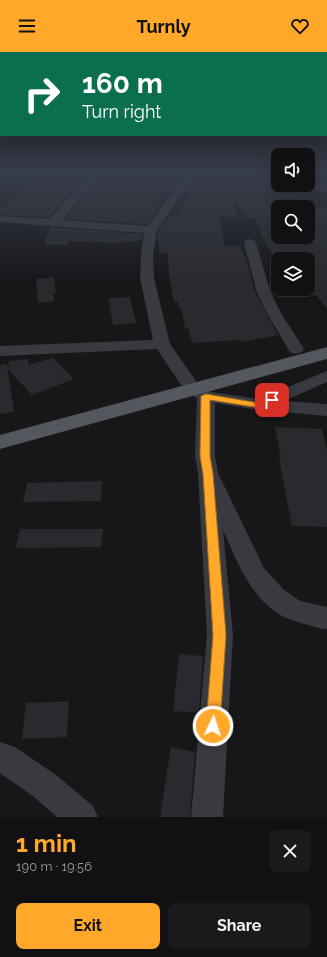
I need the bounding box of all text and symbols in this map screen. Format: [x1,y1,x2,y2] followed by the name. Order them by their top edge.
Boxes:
[16,15,38,37] icon: menu
[289,15,311,37] icon: heart
[136,16,191,37] text: Turnly
[82,67,163,100] text: 160 m
[16,68,68,120] icon: right
[82,101,161,122] text: Turn right
[271,148,315,296] map controls
[271,148,315,192] button: sound
[271,200,315,244] button: search
[271,252,315,296] button: layers
[255,383,289,417] pin
[261,389,283,411] icon: arrive
[192,705,234,747] position arrow
[16,829,77,858] text: 1 min
[269,830,311,872] button: close
[16,859,92,874] text: 190 m · 19:56
[16,903,160,949] button: Exit
[168,903,311,949] button: Share

